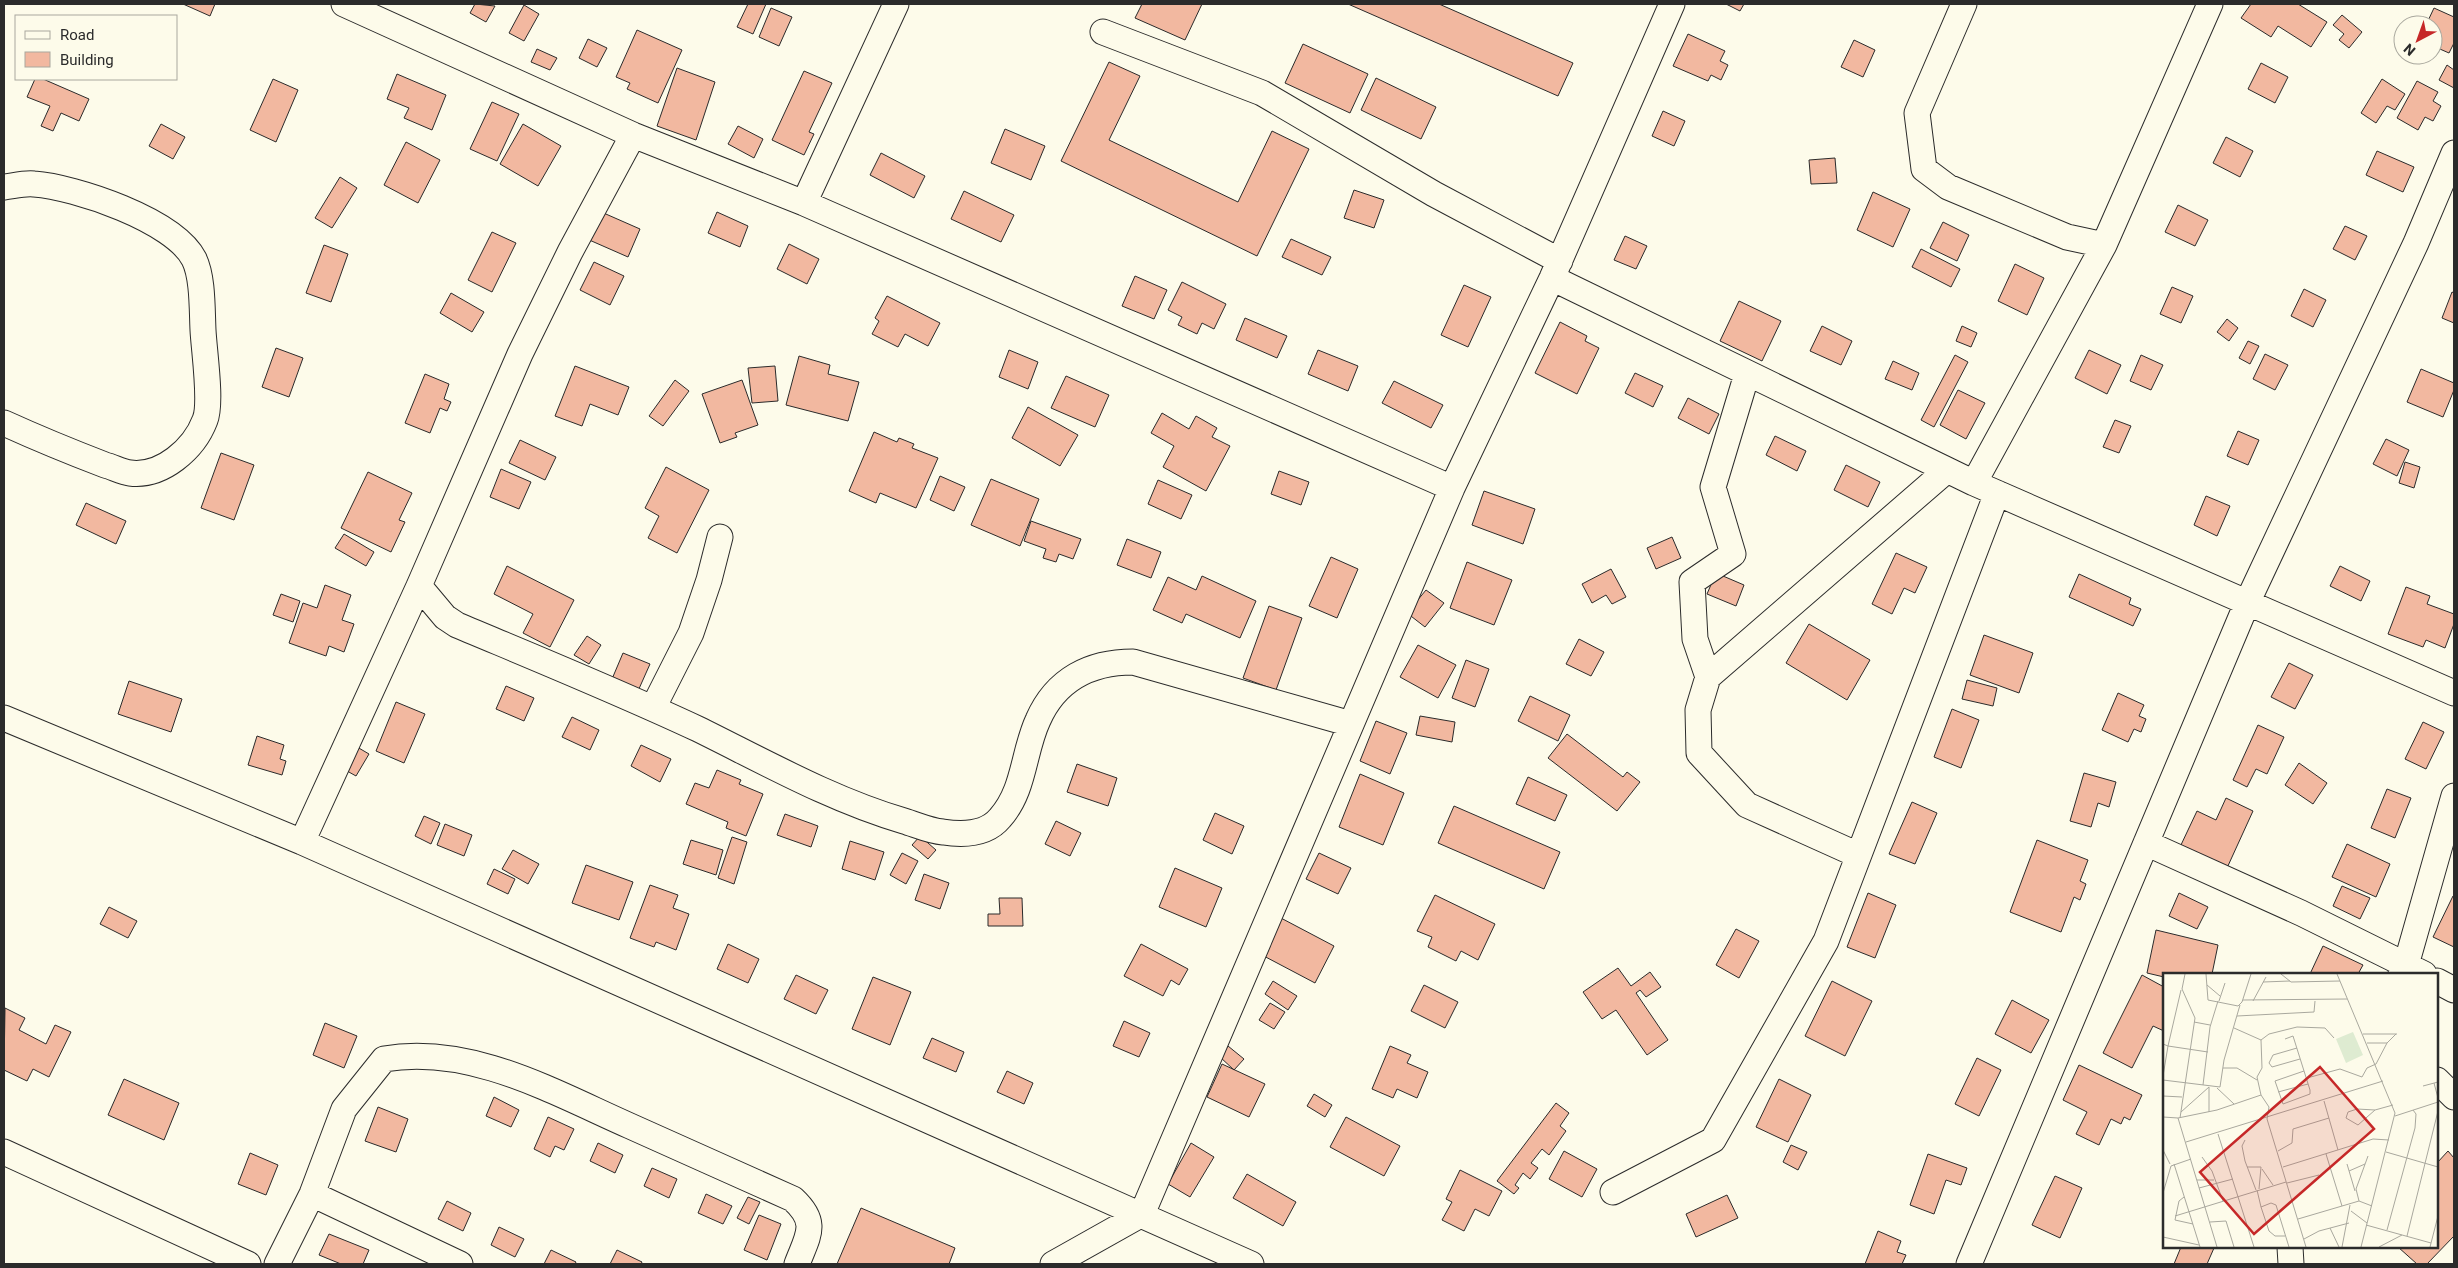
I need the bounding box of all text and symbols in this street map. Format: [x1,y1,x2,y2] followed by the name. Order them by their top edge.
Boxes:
[15,15,178,80] legend
[2393,15,2443,65] north arrow
[60,26,94,44] text: Road
[2400,41,2418,59] text: N
[60,51,114,69] text: Building
[2163,973,2438,1248] inset map

